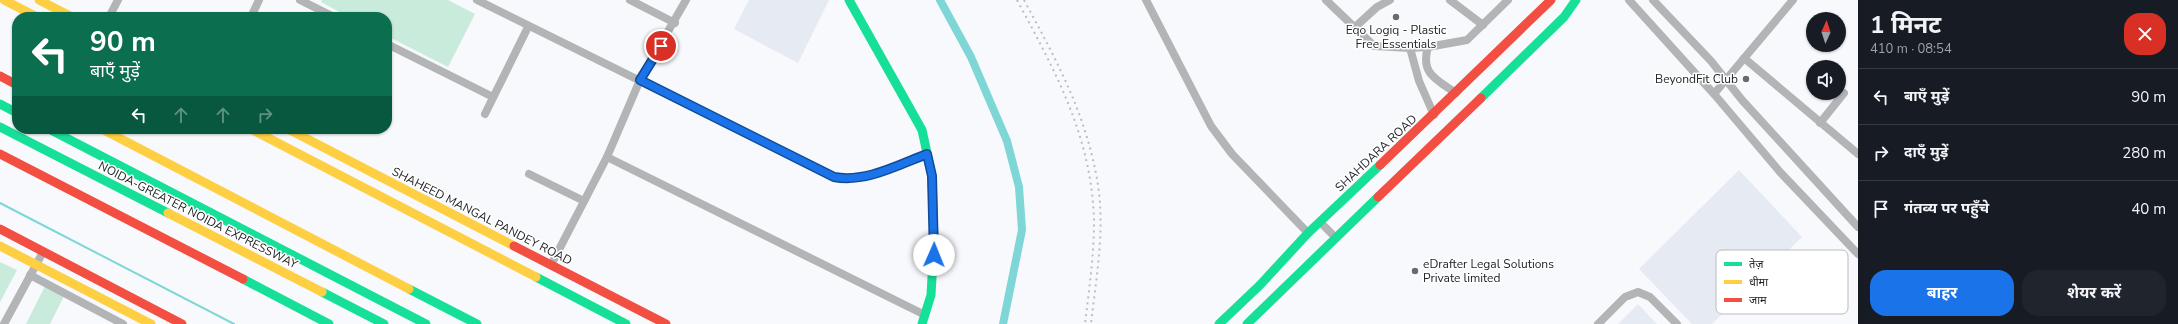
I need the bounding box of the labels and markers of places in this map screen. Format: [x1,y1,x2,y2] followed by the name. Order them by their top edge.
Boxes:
[1391,12,1401,22] marker: Eqo Logiq - Plastic Free Essentials
[1346,22,1447,52] place label: Eqo Logiq - Plastic Free Essentials
[644,29,678,63] pin
[1655,71,1738,87] place label: BeyondFit Club
[1741,74,1751,84] marker: BeyondFit Club
[1423,256,1554,286] place label: eDrafter Legal Solutions Private limited
[1410,266,1420,276] marker: eDrafter Legal Solutions Private limited

